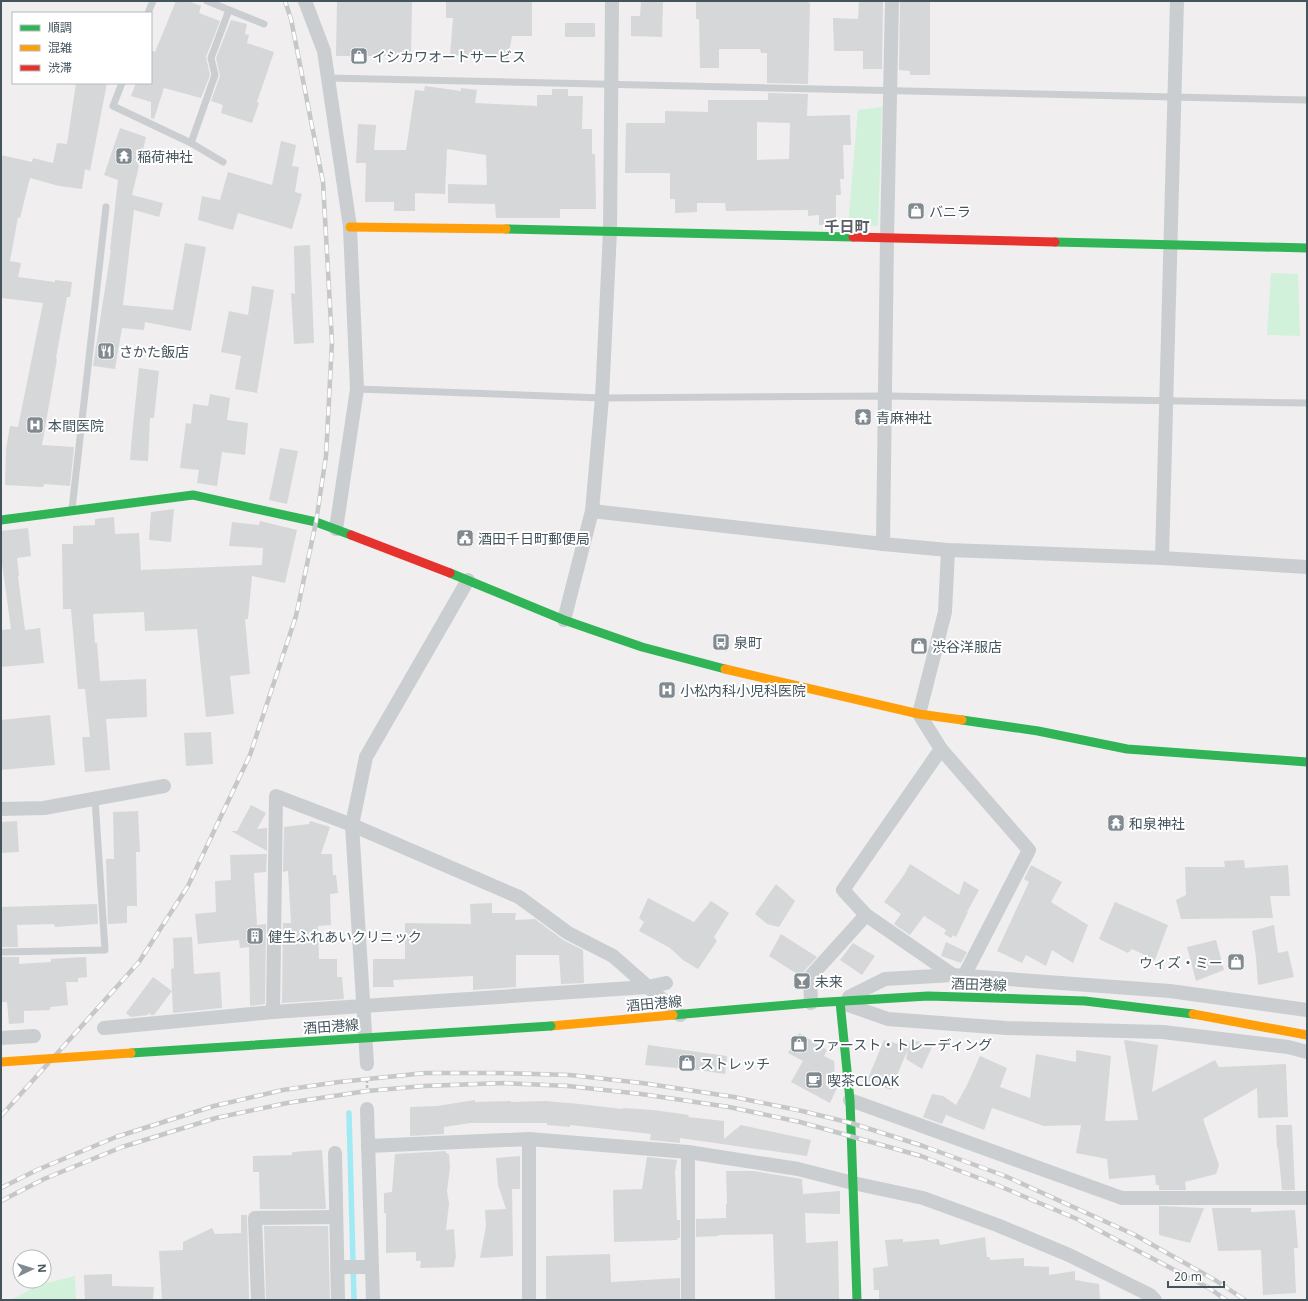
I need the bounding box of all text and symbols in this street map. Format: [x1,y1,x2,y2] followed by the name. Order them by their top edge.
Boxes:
[12,12,152,84] legend
[48,19,72,36] text: 順調
[48,39,72,56] text: 混雑
[349,46,369,66] shop icon: イシカワオートサービス
[372,47,526,66] place label: イシカワオートサービス
[48,59,72,76] text: 渋滞
[114,146,134,166] temple icon: 稲荷神社
[137,147,193,166] place label: 稲荷神社
[906,201,926,221] shop icon: バニラ
[929,202,971,221] place label: バニラ
[824,216,870,236] district label: 千日町
[96,341,116,361] restaurant icon: さかた飯店
[119,342,189,361] place label: さかた飯店
[853,407,873,427] temple icon: 青麻神社
[876,408,932,427] place label: 青麻神社
[25,415,45,435] hospital icon: 本間医院
[48,416,104,435] place label: 本間医院
[455,528,475,548] public building icon: 酒田千日町郵便局
[478,529,590,548] place label: 酒田千日町郵便局
[711,632,731,652] bus stop icon: 泉町
[734,633,762,652] place label: 泉町
[909,636,929,656] shop icon: 渋谷洋服店
[932,637,1002,656] place label: 渋谷洋服店
[657,680,677,700] hospital icon: 小松内科小児科医院
[680,681,806,700] place label: 小松内科小児科医院
[1106,813,1126,833] temple icon: 和泉神社
[1129,814,1185,833] place label: 和泉神社
[245,926,265,946] building icon: 健生ふれあいクリニック
[268,927,422,946] place label: 健生ふれあいクリニック
[1226,952,1246,972] shop icon: ウィズ・ミー
[1139,953,1223,972] place label: ウィズ・ミー
[792,971,812,991] bar icon: 未来
[815,972,843,991] place label: 未来
[951,974,1007,994] street label: 酒田港線
[625,991,683,1015] street label: 酒田港線
[302,1015,360,1037] street label: 酒田港線
[789,1034,809,1054] shop icon: ファースト・トレーディング
[812,1035,992,1054] place label: ファースト・トレーディング
[677,1053,697,1073] shop icon: ストレッチ
[700,1054,770,1073] place label: ストレッチ
[804,1070,824,1090] cafe icon: 喫茶CLOAK
[827,1071,900,1090] place label: 喫茶CLOAK
[12,1249,52,1289] north arrow
[35,1263,50,1273] text: N
[1168,1263,1224,1289] scale bar
[1174,1268,1202,1285] text: 20 m

